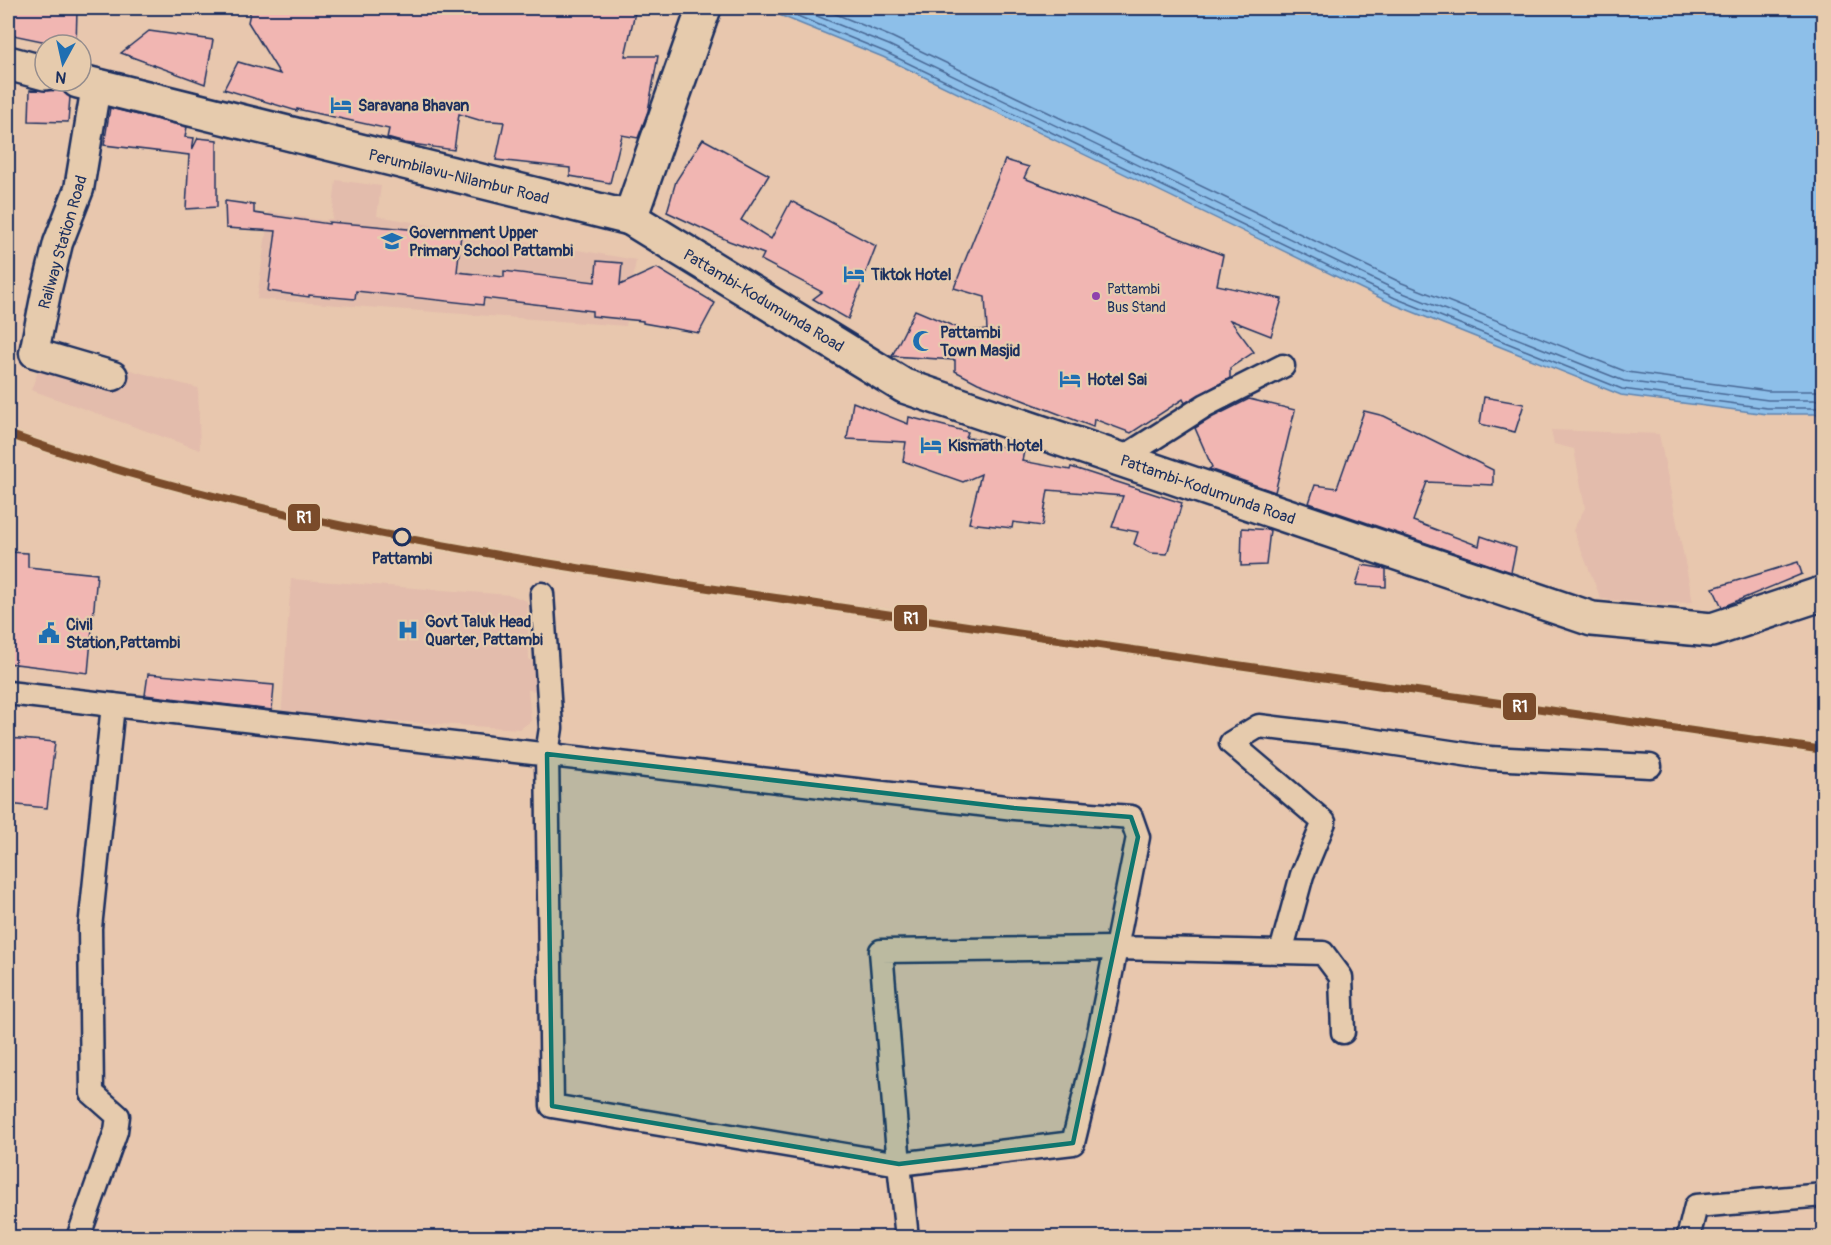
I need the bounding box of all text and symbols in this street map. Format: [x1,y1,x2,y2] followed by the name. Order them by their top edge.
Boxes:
[33,33,93,93] north arrow
[54,66,68,88] text: N
[329,93,353,117] hotel icon: Saravana Bhavan
[358,96,469,116] place label: Saravana Bhavan
[366,145,551,209] street label: Perumbilavu-Nilambur Road
[34,173,92,311] street label: Railway Station Road
[409,223,573,261] place label: Government Upper Primary School Pattambi
[380,229,404,253] school or university icon: Government Upper Primary School Pattambi
[679,245,848,357] street label: Pattambi-Kodumunda Road
[842,262,866,286] hotel icon: Tiktok Hotel
[870,265,952,285] place label: Tiktok Hotel
[1107,281,1166,316] place label: Pattambi Bus Stand
[1090,290,1102,302] marker: Pattambi Bus Stand
[939,323,1021,361] place label: Pattambi Town Masjid
[911,329,935,353] mosque icon: Pattambi Town Masjid
[1058,367,1082,391] hotel icon: Hotel Sai
[1087,370,1147,390] place label: Hotel Sai
[919,433,943,457] hotel icon: Kismath Hotel
[948,436,1043,456] place label: Kismath Hotel
[1117,451,1298,529] street label: Pattambi-Kodumunda Road
[287,503,321,532] line badge: R1
[296,508,312,528] text: R1
[393,528,411,546] marker: Pattambi
[372,549,432,569] place label: Pattambi
[893,604,928,632] line badge: R1
[903,609,919,629] text: R1
[425,612,543,650] place label: Govt Taluk Head Quarter, Pattambi
[66,615,180,653] place label: Civil Station,Pattambi
[396,618,420,642] hospital icon: Govt Taluk Head Quarter, Pattambi
[37,621,61,645] public building icon: Civil Station,Pattambi
[1502,692,1537,721] line badge: R1
[1512,697,1528,717] text: R1

